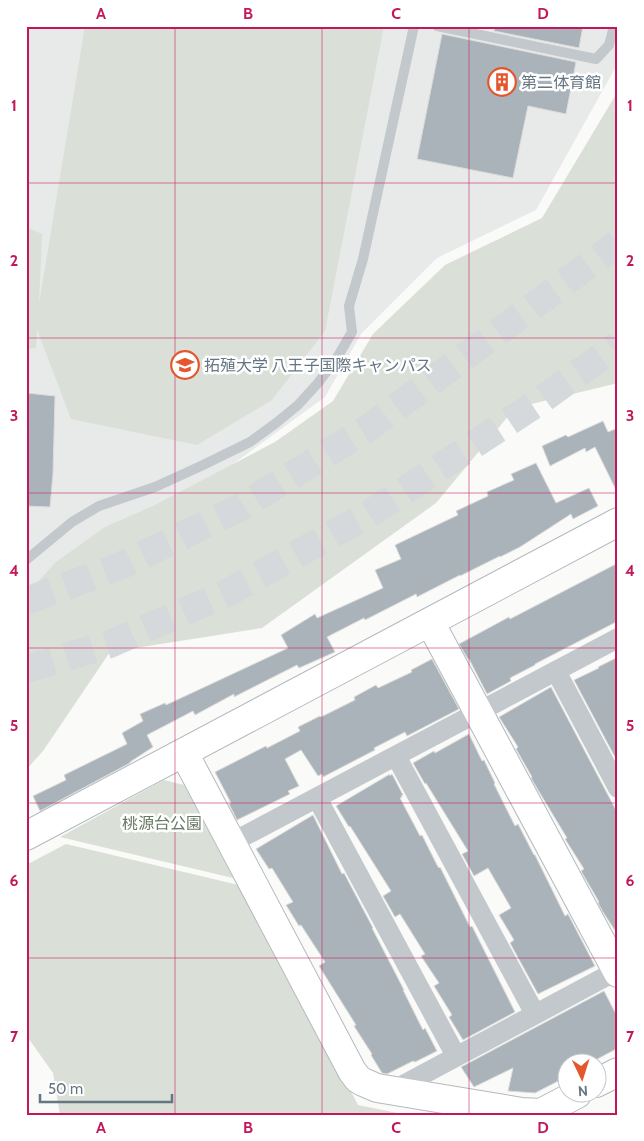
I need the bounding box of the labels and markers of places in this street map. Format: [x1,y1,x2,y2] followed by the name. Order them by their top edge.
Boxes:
[487,67,517,97] building icon: 第二体育館
[521,73,601,92] place label: 第二体育館
[170,350,200,380] school or university icon: 拓殖大学 八王子国際キャンパス
[204,356,432,375] place label: 拓殖大学 八王子国際キャンパス

